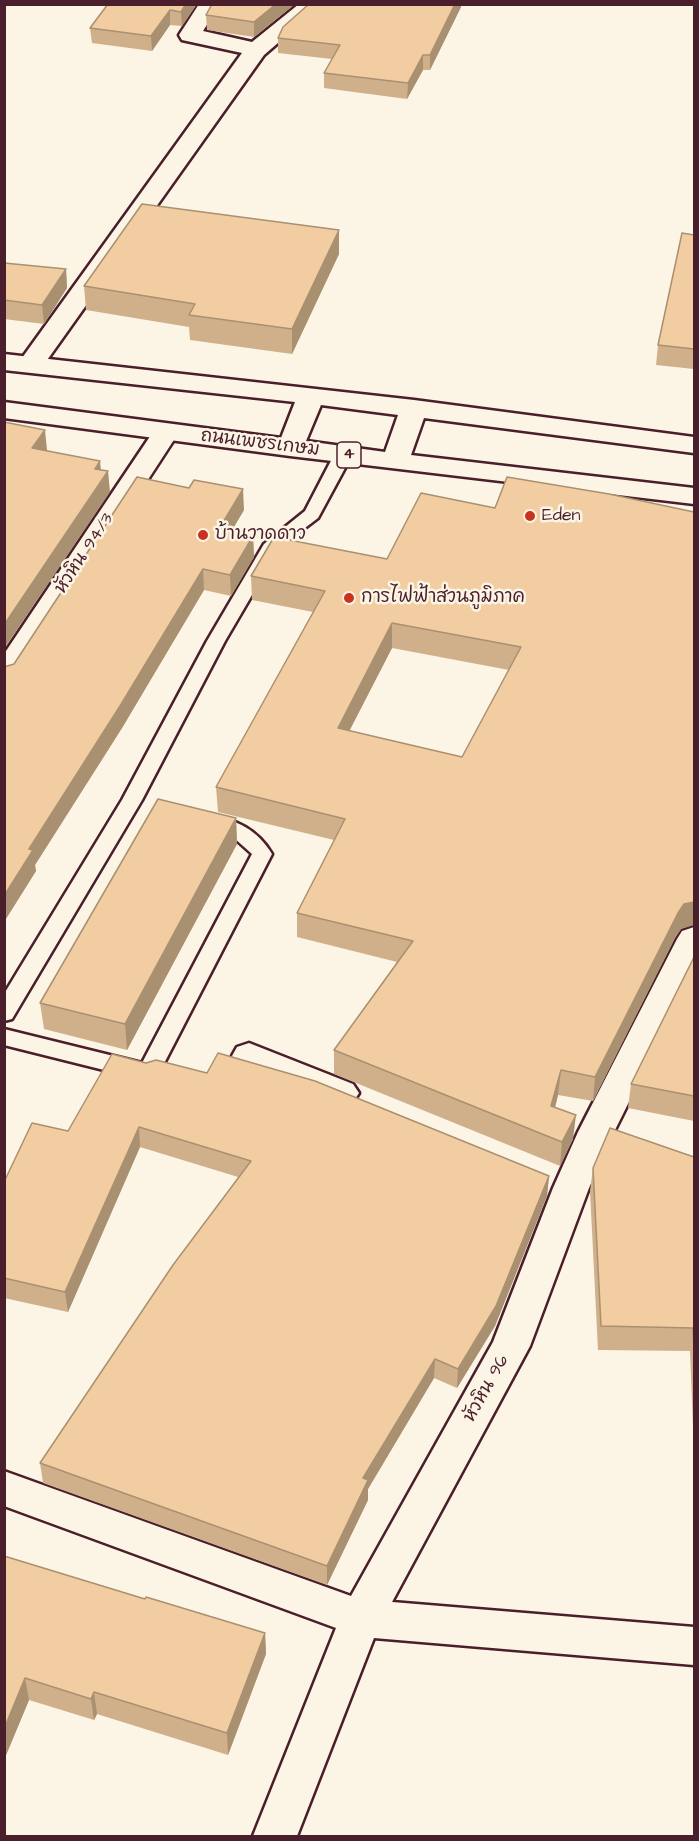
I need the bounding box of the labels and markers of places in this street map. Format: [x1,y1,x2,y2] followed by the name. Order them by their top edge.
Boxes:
[542,505,581,527] place label: Eden
[523,509,537,523] marker: Eden
[215,524,306,546] place label: บ้านวาดดาว
[196,528,210,542] marker: บ้านวาดดาว
[361,587,525,609] place label: การไฟฟ้าส่วนภูมิภาค
[342,591,356,605] marker: การไฟฟ้าส่วนภูมิภาค

